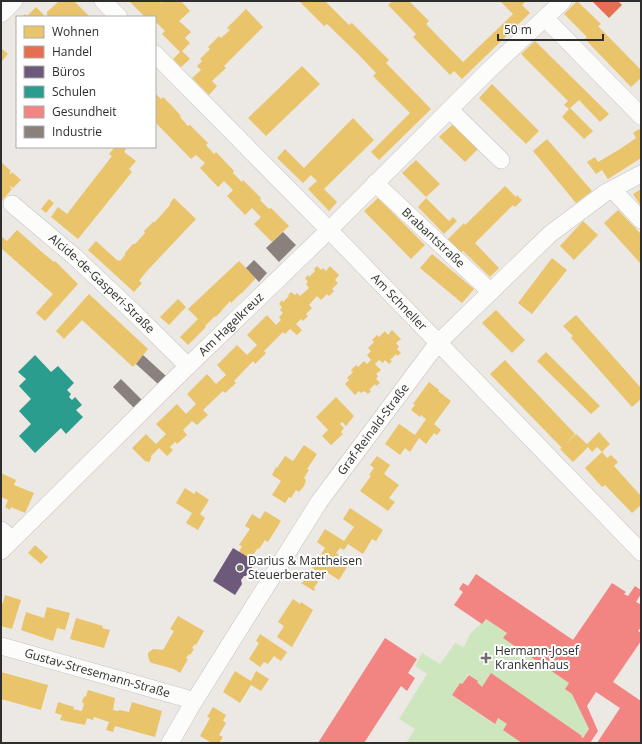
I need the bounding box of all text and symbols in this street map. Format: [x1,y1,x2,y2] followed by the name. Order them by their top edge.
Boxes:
[16,16,156,148] legend
[498,16,603,42] scale bar
[504,21,532,38] text: 50 m
[52,23,99,40] text: Wohnen
[52,43,92,60] text: Handel
[52,63,85,80] text: Büros
[52,83,96,100] text: Schulen
[52,103,117,120] text: Gesundheit
[52,123,102,140] text: Industrie
[398,204,469,271] street label: Brabantstraße
[45,230,159,337] street label: Alcide-de-Gasperi-Straße
[368,270,431,334] street label: Am Schneller
[194,288,267,360] street label: Am Hagelkreuz
[333,380,413,478] street label: Graf-Reinald-Straße
[248,552,362,583] place label: Darius & Mattheisen Steuerberater
[235,563,245,573] marker: Darius & Mattheisen Steuerberater
[495,642,580,673] place label: Hermann-Josef Krankenhaus
[23,644,172,701] street label: Gustav-Stresemann-Straße
[480,652,492,664] marker: Hermann-Josef Krankenhaus

